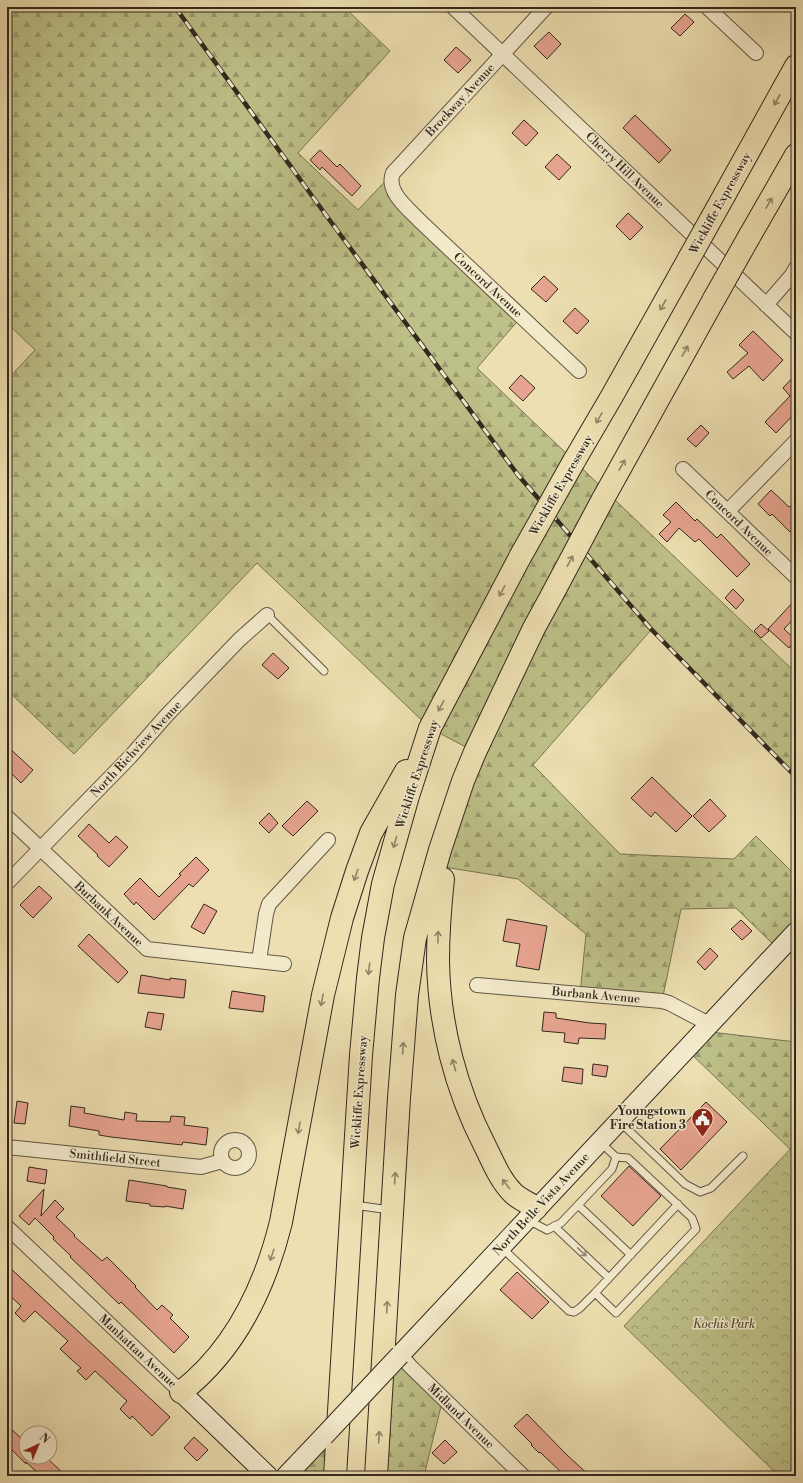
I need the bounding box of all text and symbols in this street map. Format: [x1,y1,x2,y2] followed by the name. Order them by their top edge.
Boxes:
[422,61,498,141] street label: Brockway Avenue
[773,93,780,105] one-way arrow
[582,129,667,212] street label: Cherry Hill Avenue
[686,150,755,257] street label: Wickliffe Expressway
[765,197,773,209] one-way arrow
[450,250,525,321] street label: Concord Avenue
[659,299,666,311] one-way arrow
[682,345,690,357] one-way arrow
[595,412,603,424] one-way arrow
[526,432,596,539] street label: Wickliffe Expressway
[619,459,627,471] one-way arrow
[701,487,776,560] street label: Concord Avenue
[567,555,574,567] one-way arrow
[498,585,505,597] one-way arrow
[88,698,185,801] street label: North Richview Avenue
[437,700,445,712] one-way arrow
[392,718,442,831] street label: Wickliffe Expressway
[391,835,398,848] one-way arrow
[352,868,359,881] one-way arrow
[70,878,146,950] street label: Burbank Avenue
[435,931,442,944] one-way arrow
[365,962,373,975] one-way arrow
[550,984,641,1007] street label: Burbank Avenue
[318,993,326,1006] one-way arrow
[348,1035,371,1150] street label: Wickliffe Expressway
[400,1042,407,1055] one-way arrow
[450,1059,457,1072] one-way arrow
[610,1104,687,1133] place label: Youngstown Fire Station 3
[689,1105,715,1138] public building icon: Youngstown Fire Station 3
[295,1121,303,1134] one-way arrow
[69,1146,162,1171] street label: Smithfield Street
[490,1150,593,1259] street label: North Belle Vista Avenue
[391,1172,398,1185] one-way arrow
[502,1178,510,1189] one-way arrow
[577,1247,587,1257] one-way arrow
[267,1249,275,1261] one-way arrow
[383,1301,390,1314] one-way arrow
[96,1311,180,1391] street label: Manhattan Avenue
[693,1317,755,1332] park label: Kochis Park
[424,1381,497,1452] street label: Midland Avenue
[18,1425,58,1465] north arrow
[36,1430,52,1447] text: N
[375,1431,382,1444] one-way arrow

